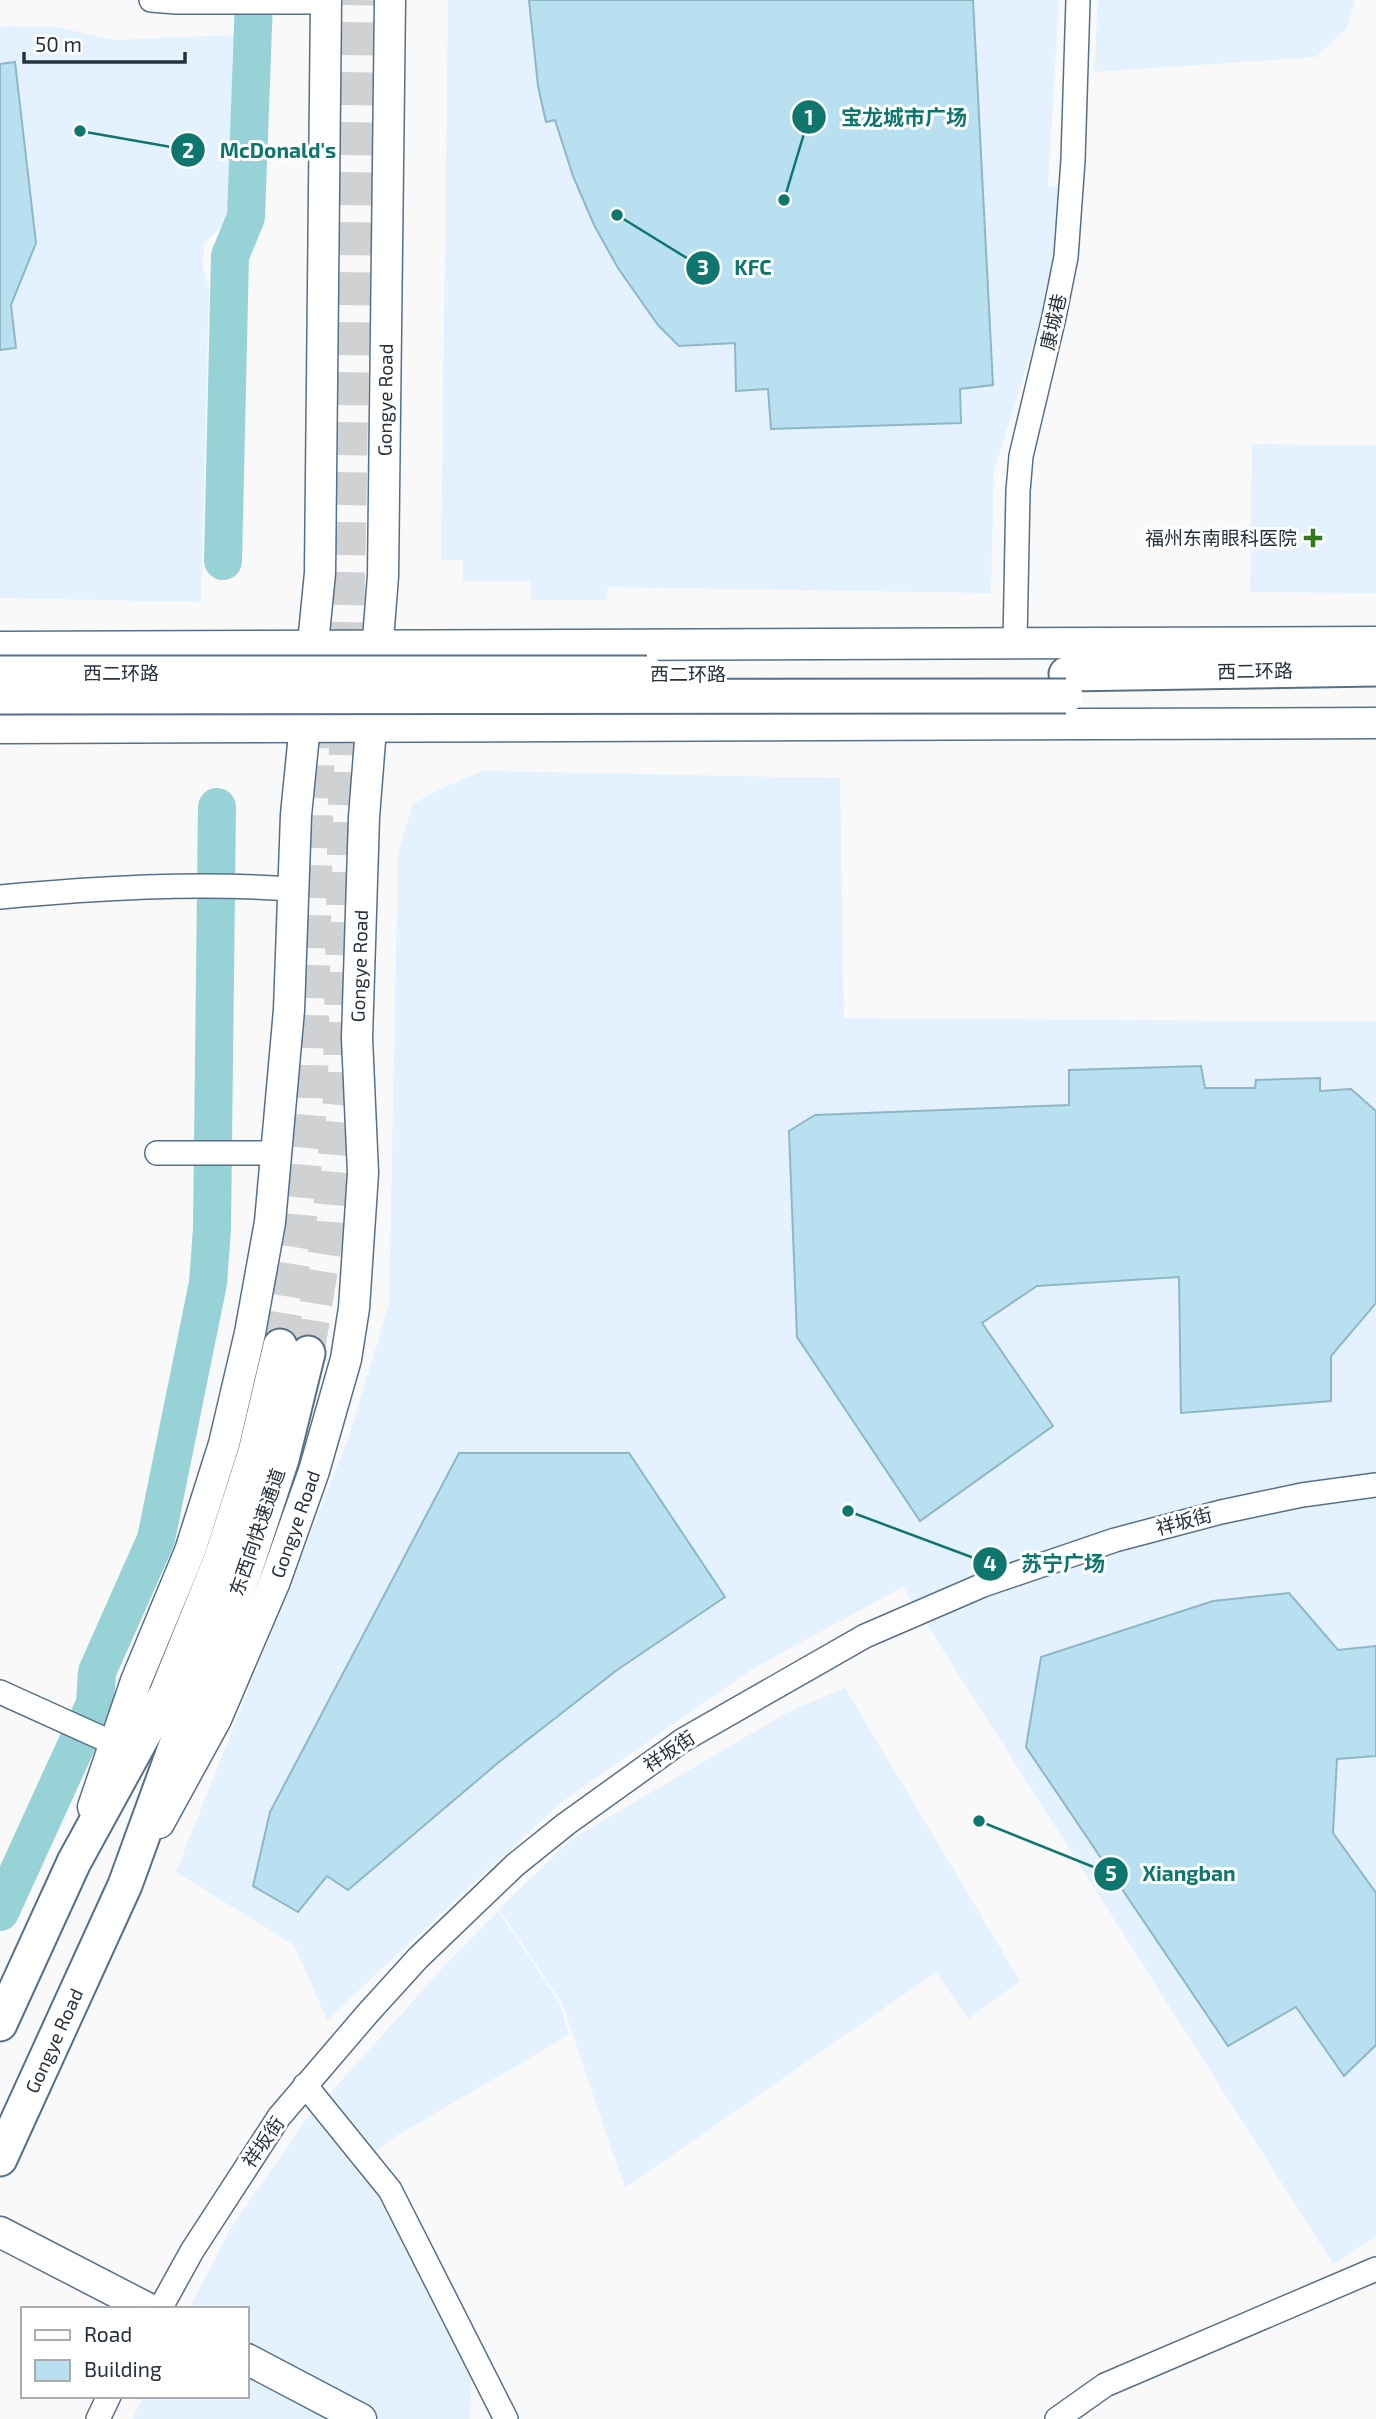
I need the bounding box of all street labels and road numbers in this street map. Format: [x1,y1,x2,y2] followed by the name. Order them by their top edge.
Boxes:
[1035,292,1070,352] street label: 康城巷
[372,343,397,456] street label: Gongye Road
[1217,658,1293,683] street label: 西二环路
[83,661,159,684] street label: 西二环路
[650,662,726,685] street label: 西二环路
[346,909,372,1023] street label: Gongye Road
[224,1465,289,1598] street label: 东西向快速通道
[265,1467,324,1581] street label: Gongye Road
[1153,1502,1214,1539] street label: 祥坂街
[639,1725,699,1776] street label: 祥坂街
[20,1985,87,2096] street label: Gongye Road
[237,2112,288,2172] street label: 祥坂街

